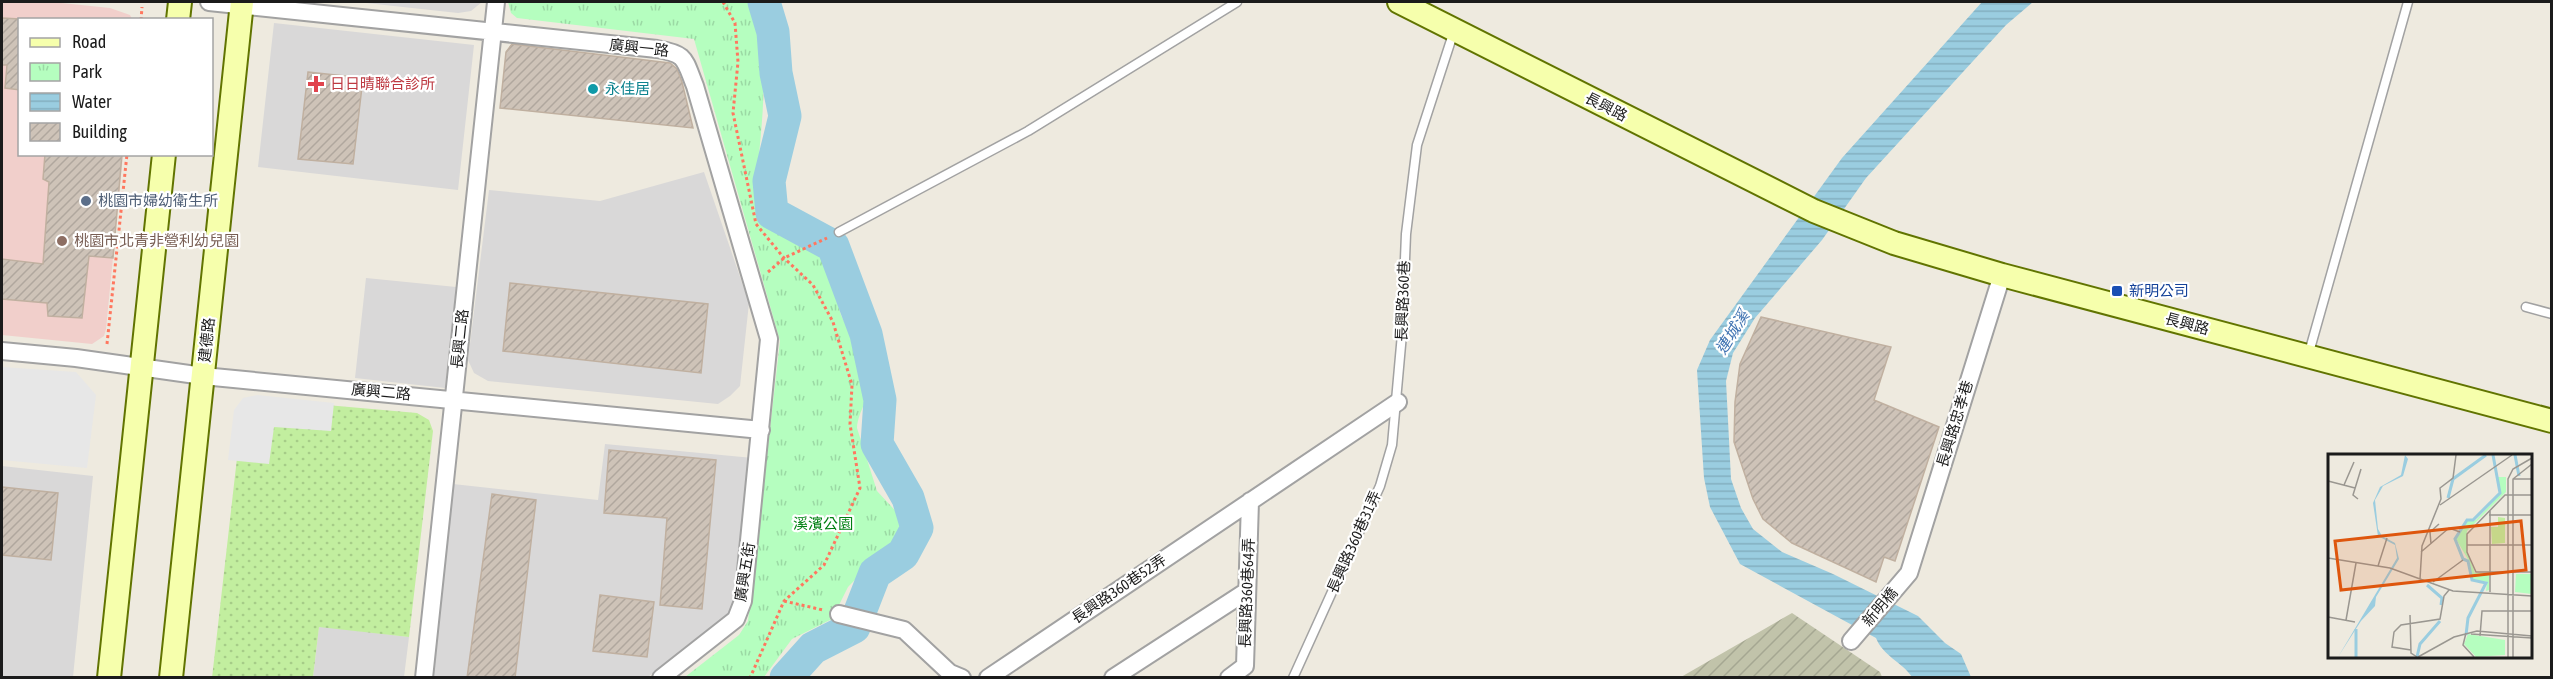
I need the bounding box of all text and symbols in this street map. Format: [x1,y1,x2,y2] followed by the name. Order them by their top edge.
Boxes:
[18,18,213,156] legend
[72,31,106,52] text: Road
[608,36,670,59] street label: 廣興一路
[72,61,102,82] text: Park
[307,75,325,93] marker: 日日晴聯合診所
[330,75,435,92] place label: 日日晴聯合診所
[605,80,650,97] place label: 永佳居
[586,82,600,96] marker: 永佳居
[1582,89,1630,124] street label: 長興路
[72,91,112,112] text: Water
[72,121,127,142] text: Building
[98,192,218,209] place label: 桃園市婦幼衛生所
[79,194,93,208] marker: 桃園市婦幼衛生所
[74,232,239,249] place label: 桃園市北青非營利幼兒園
[55,234,69,248] marker: 桃園市北青非營利幼兒園
[1393,260,1412,342] street label: 長興路360巷
[2129,282,2189,299] place label: 新明公司
[2110,284,2124,298] marker: 新明公司
[1712,305,1753,357] water label: 連城溪
[448,308,471,370] street label: 長興二路
[2163,309,2211,338] street label: 長興路
[196,317,217,363] street label: 建德路
[1933,378,1976,469] street label: 長興路忠孝巷
[350,380,412,403] street label: 廣興二路
[2328,454,2532,658] inset map
[1323,488,1384,596] street label: 長興路360巷31弄
[793,515,853,532] park label: 溪濱公園
[1236,538,1257,648] street label: 長興路360巷64弄
[731,541,758,603] street label: 廣興五街
[1068,551,1169,626] street label: 長興路360巷52弄
[1859,584,1901,629] street label: 新明橋

